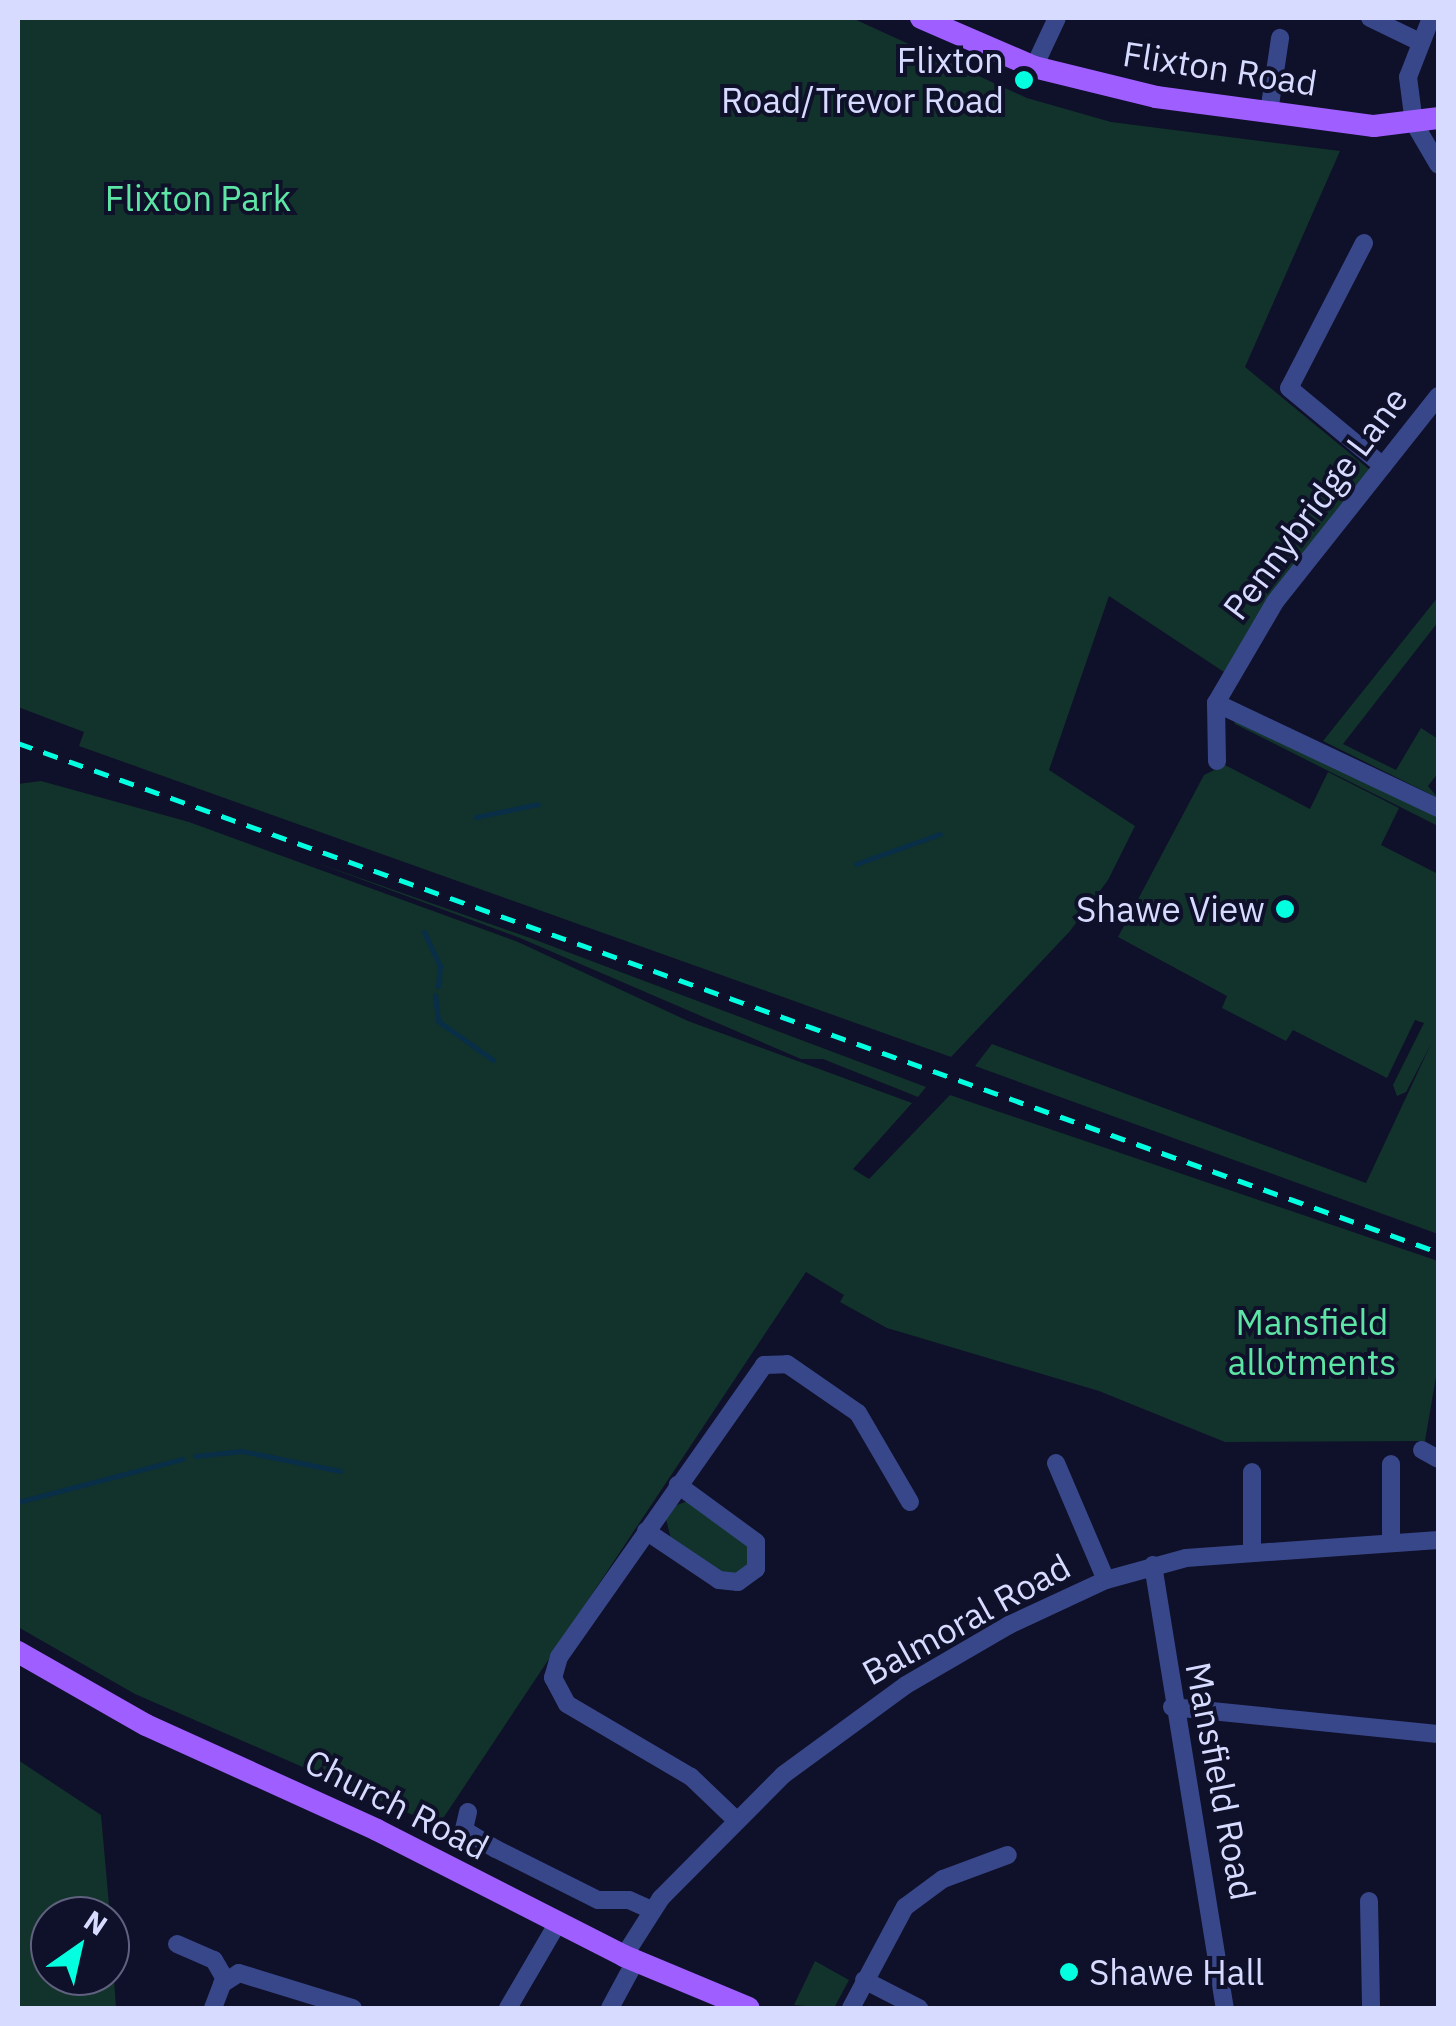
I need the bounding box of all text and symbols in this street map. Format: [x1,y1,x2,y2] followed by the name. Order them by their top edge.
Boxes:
[1120,32,1320,104] street label: Flixton Road
[721,39,1004,121] place label: Flixton Road/Trevor Road
[1013,69,1035,91] marker: Flixton Road/Trevor Road
[105,177,291,219] park label: Flixton Park
[1214,379,1416,627] street label: Pennybridge Lane
[1076,888,1265,930] place label: Shawe View
[1274,898,1296,920] marker: Shawe View
[1228,1301,1396,1383] park label: Mansfield allotments
[855,1545,1077,1693] street label: Balmoral Road
[1177,1658,1265,1904] street label: Mansfield Road
[298,1740,496,1868] street label: Church Road
[30,1896,130,1996] north arrow
[77,1901,115,1943] text: N
[1089,1951,1264,1993] place label: Shawe Hall
[1058,1961,1080,1983] marker: Shawe Hall

